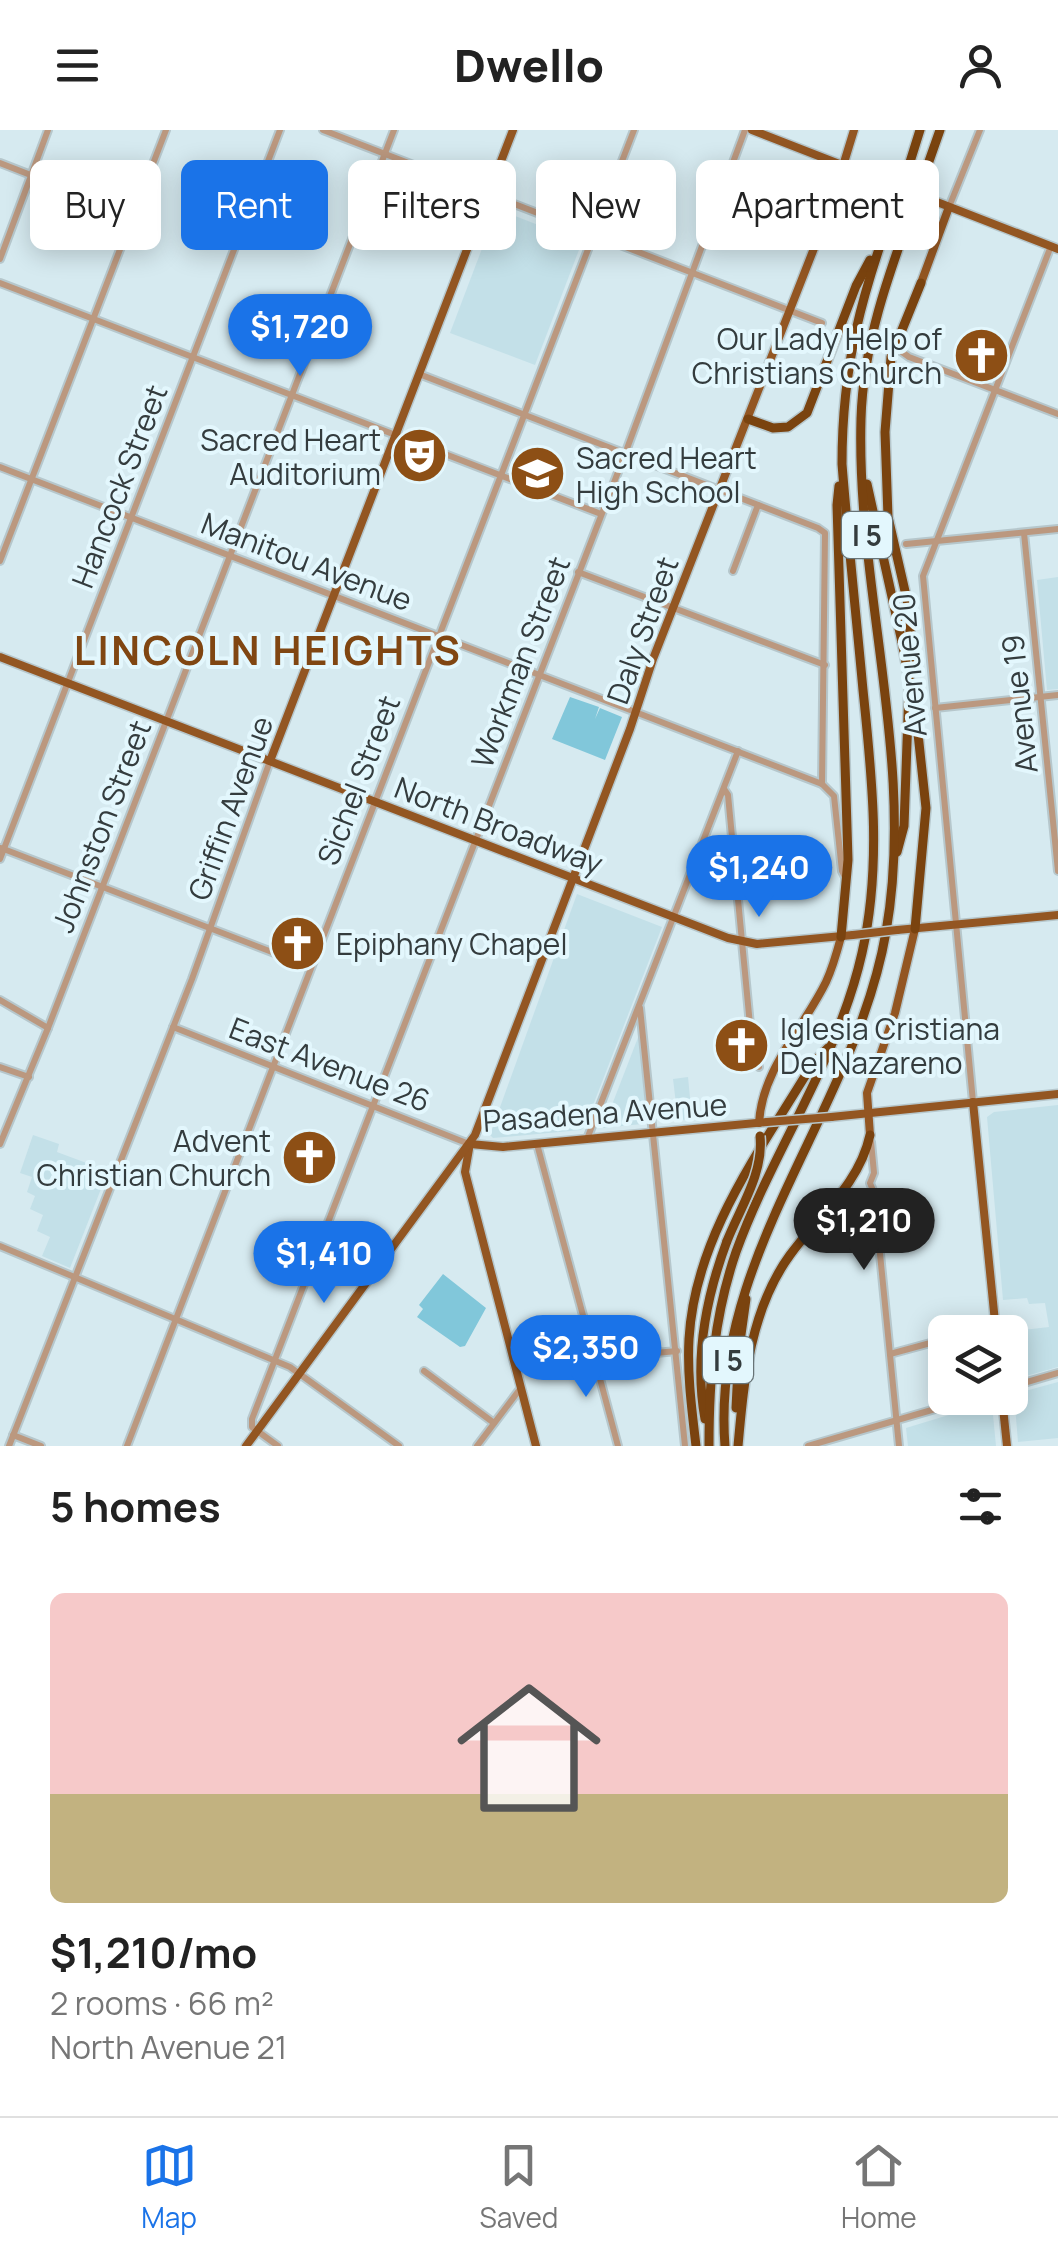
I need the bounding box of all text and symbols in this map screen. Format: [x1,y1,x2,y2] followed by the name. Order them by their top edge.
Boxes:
[454,34,604,96] text: Dwello
[50,38,105,93] icon: menu
[953,38,1008,93] icon: person
[30,160,161,250] chip: Buy
[181,160,328,250] chip: Rent
[348,160,516,250] chip: Filters
[536,160,676,250] chip: New
[696,160,939,250] chip: Apartment
[219,294,381,379] pin: $1,720
[250,304,350,348] text: $1,720
[692,318,942,393] place label: Our Lady Help of Christians Church
[951,325,1011,385] church icon: Our Lady Help of Christians Church
[61,379,177,593] street label: Hancock Street
[200,419,381,494] place label: Sacred Heart Auditorium
[390,426,450,486] theatre icon: Sacred Heart Auditorium
[576,437,757,512] place label: Sacred Heart High School
[507,444,567,504] school or university icon: Sacred Heart High School
[196,502,418,620] street label: Manitou Avenue
[842,512,892,558] road number: I 5
[461,550,579,774] street label: Workman Street
[596,551,688,709] street label: Daly Street
[882,591,936,739] street label: Avenue 20
[74,622,462,677] district label: LINCOLN HEIGHTS
[991,633,1047,775] street label: Avenue 19
[307,689,409,871] street label: Sichel Street
[178,710,282,906] street label: Griffin Avenue
[42,714,160,938] street label: Johnston Street
[389,766,609,884] street label: North Broadway
[678,835,840,920] pin: $1,240
[708,845,810,889] text: $1,240
[267,913,327,973] church icon: Epiphany Chapel
[336,923,567,964] place label: Epiphany Chapel
[224,1007,436,1121] street label: East Avenue 26
[780,1008,1000,1083] place label: Iglesia Cristiana Del Nazareno
[711,1015,771,1075] church icon: Iglesia Cristiana Del Nazareno
[482,1083,728,1141] street label: Pasadena Avenue
[37,1120,271,1195] place label: Advent Christian Church
[280,1127,340,1187] church icon: Advent Christian Church
[783,1188,945,1273] pin: $1,210
[816,1198,912,1242] text: $1,210
[243,1221,405,1306] pin: $1,410
[275,1231,373,1275] text: $1,410
[505,1315,667,1400] pin: $2,350
[928,1315,1028,1415] map controls
[928,1315,1028,1415] button: layers
[532,1325,640,1369] text: $2,350
[703,1337,753,1383] road number: I 5
[50,1477,221,1535] text: 5 homes
[953,1479,1008,1534] icon: filters
[439,1658,619,1838] icon: home
[50,1923,257,1981] text: $1,210/mo
[50,1981,274,2025] text: 2 rooms · 66 m²
[50,2025,287,2069] text: North Avenue 21
[141,2138,197,2236] tab: Map
[480,2138,558,2236] tab: Saved
[841,2138,917,2236] tab: Home

